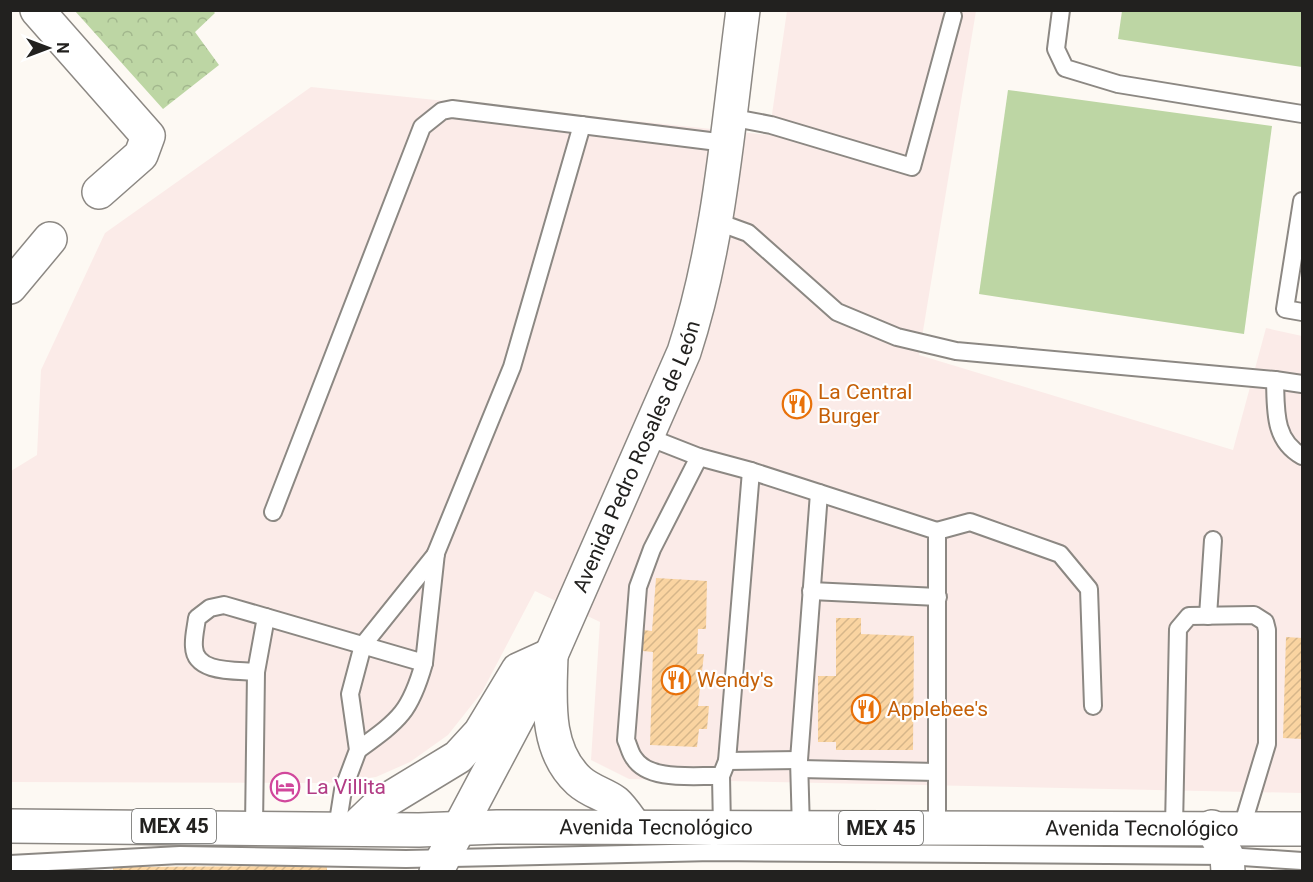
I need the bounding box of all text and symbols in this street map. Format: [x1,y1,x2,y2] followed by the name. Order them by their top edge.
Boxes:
[18,18,78,78] north arrow
[53,42,72,54] text: N
[568,318,705,596] street label: Avenida Pedro Rosales de León
[818,380,912,428] place label: La Central Burger
[781,388,813,420] restaurant icon: La Central Burger
[660,664,692,696] restaurant icon: Wendy's
[697,668,774,692] place label: Wendy's
[850,693,882,725] restaurant icon: Applebee's
[887,697,988,721] place label: Applebee's
[269,771,301,803] hotel icon: La Villita
[306,775,386,799] place label: La Villita
[132,809,216,843] road number: MEX 45
[839,811,923,845] road number: MEX 45
[559,815,753,840] street label: Avenida Tecnológico
[1045,816,1239,841] street label: Avenida Tecnológico

